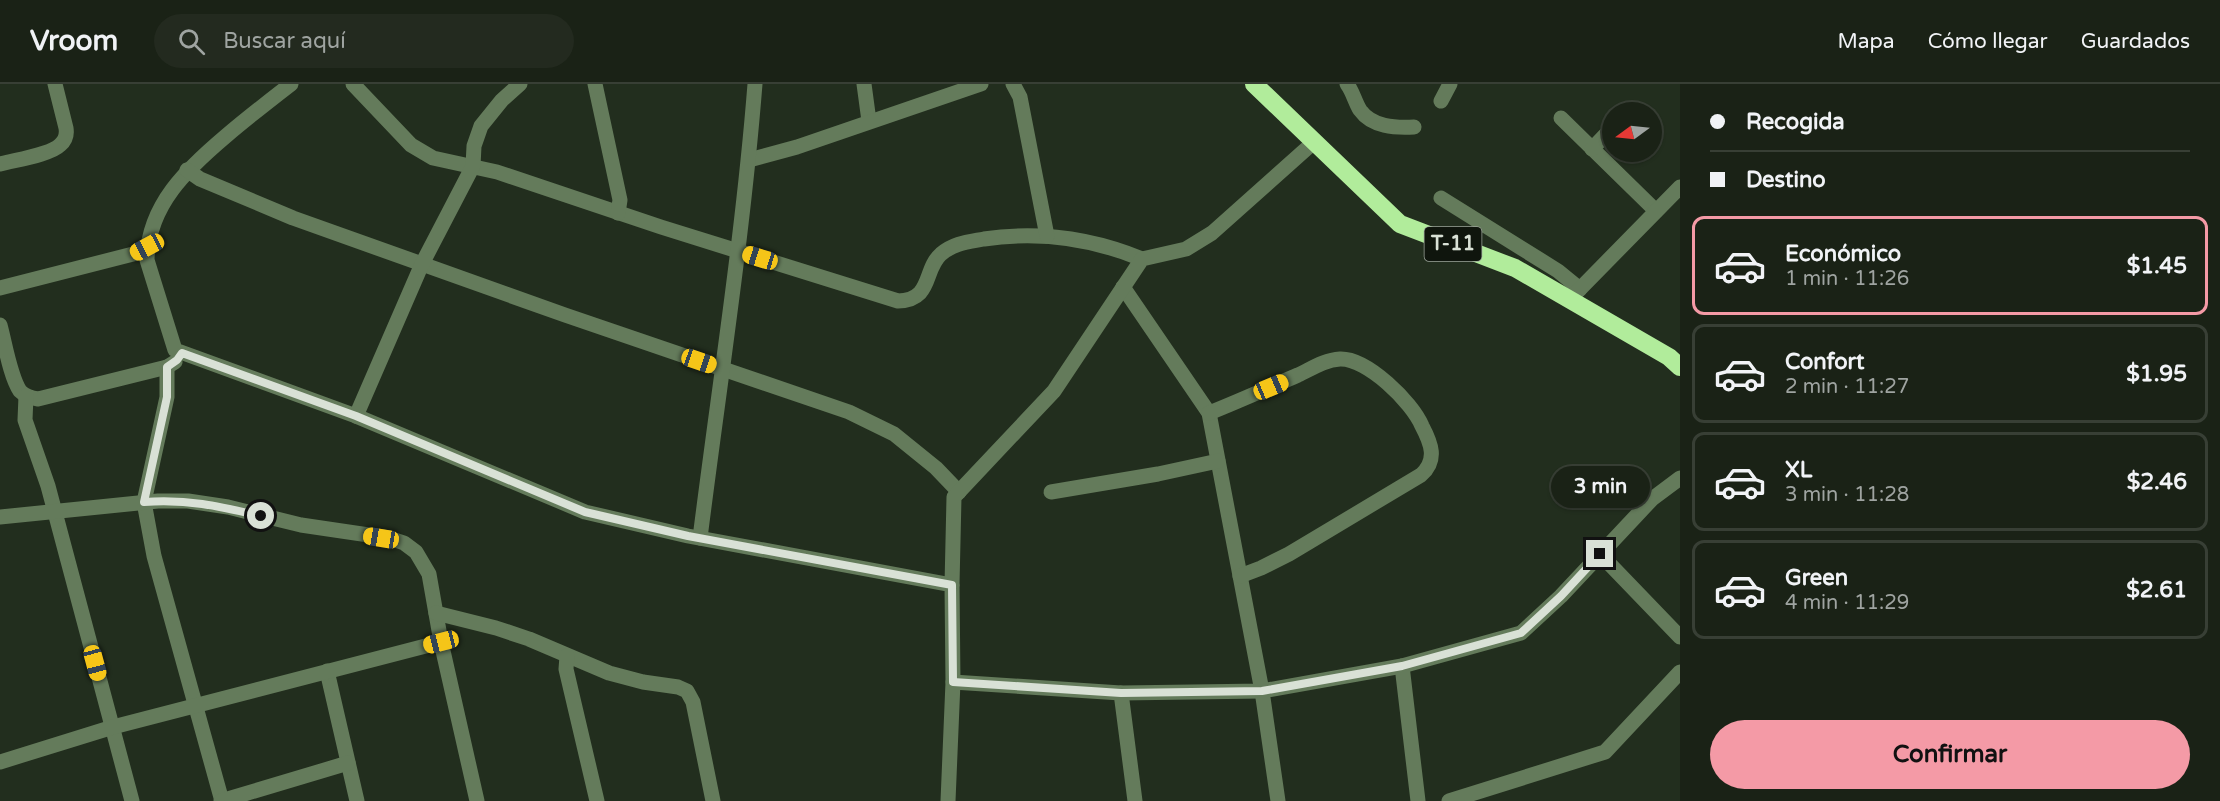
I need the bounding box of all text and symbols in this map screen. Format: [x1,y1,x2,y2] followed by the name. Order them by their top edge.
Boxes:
[154,14,574,68] search box
[30,24,118,58] text: Vroom
[175,25,208,58] icon: search
[223,28,346,54] text: Buscar aquí
[1837,29,1895,54] text: Mapa
[1928,29,2048,54] text: Cómo llegar
[2081,29,2190,54] text: Guardados
[1602,102,1662,162] north arrow
[1602,102,1662,162] map controls
[1746,109,1845,135] text: Recogida
[1746,167,1826,193] text: Destino
[1424,227,1482,261] road number: T-11
[127,231,167,263] car
[1713,239,1767,293] icon: car
[1785,241,1901,267] text: Económico
[740,244,780,272] car
[2127,253,2187,279] text: $1.45
[1785,267,1909,291] text: 1 min · 11:26
[679,347,719,375] car
[1713,347,1767,401] icon: car
[1785,349,1864,375] text: Confort
[2126,361,2187,387] text: $1.95
[1251,372,1291,402] car
[1785,375,1909,399] text: 2 min · 11:27
[1713,455,1767,509] icon: car
[1785,457,1812,483] text: XL
[1550,467,1650,509] callout: 3 min
[2127,469,2187,495] text: $2.46
[1574,475,1627,499] text: 3 min
[1785,483,1909,507] text: 3 min · 11:28
[247,502,274,529] route start
[362,526,400,550] car
[1586,540,1613,567] route end
[1713,563,1767,617] icon: car
[1785,565,1848,591] text: Green
[2126,577,2187,603] text: $2.61
[1785,591,1909,615] text: 4 min · 11:29
[421,629,461,655] car
[82,643,108,683] car
[1710,720,2190,789] button: Confirmar

